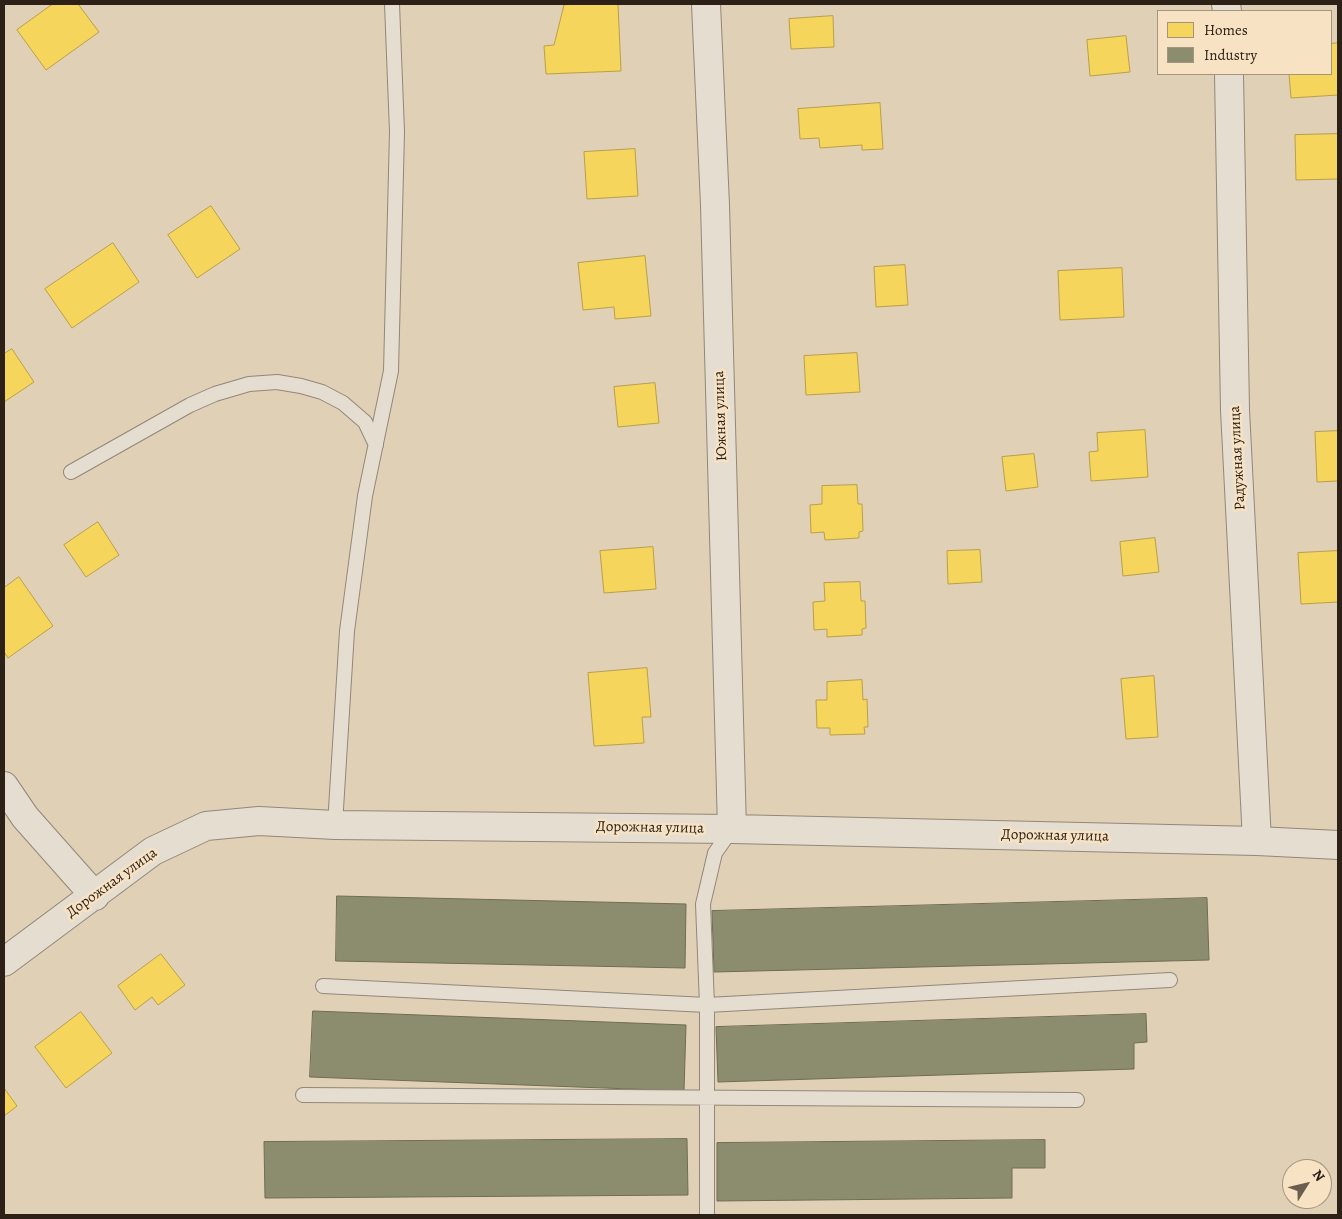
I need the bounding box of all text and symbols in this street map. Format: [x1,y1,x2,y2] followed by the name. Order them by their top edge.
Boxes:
[1157,10,1332,75] legend
[1204,20,1248,40] text: Homes
[1204,45,1257,65] text: Industry
[710,370,732,462] street label: Южная улица
[1226,405,1250,511] street label: Радужная улица
[596,818,704,838] street label: Дорожная улица
[1001,826,1109,846] street label: Дорожная улица
[63,844,161,922] street label: Дорожная улица
[1282,1159,1332,1209] north arrow
[1308,1166,1329,1185] text: N

